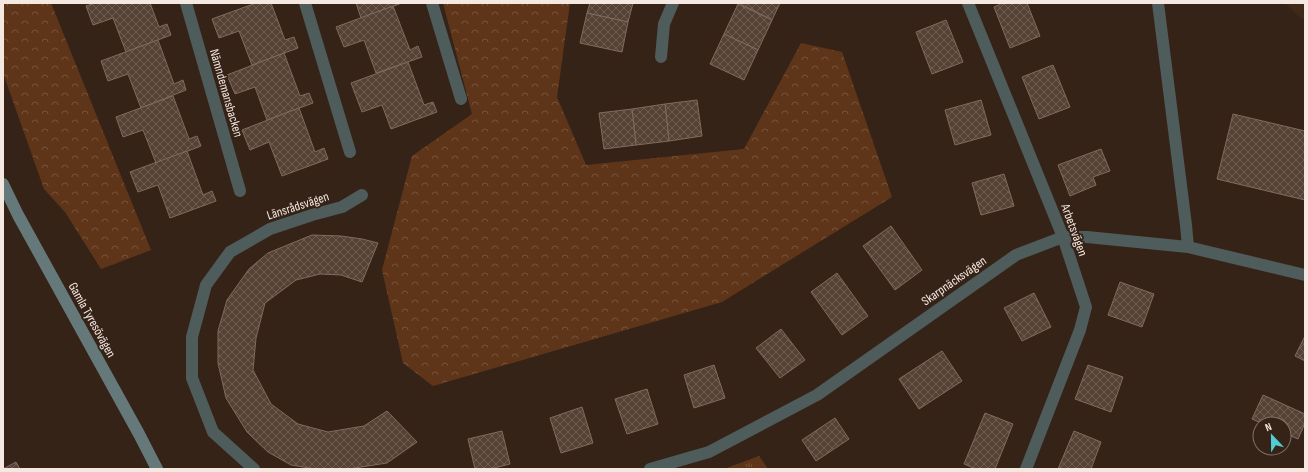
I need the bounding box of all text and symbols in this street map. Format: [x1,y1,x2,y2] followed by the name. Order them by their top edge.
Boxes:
[206,47,246,139] street label: Nämndemansbacken
[265,188,331,224] street label: Länsrådsvägen
[1057,201,1091,258] street label: Arbetsvägen
[918,253,990,309] street label: Skarpnäcksvägen
[65,280,119,360] street label: Gamla Tyresövägen
[1252,416,1292,456] north arrow
[1263,420,1274,434] text: N

